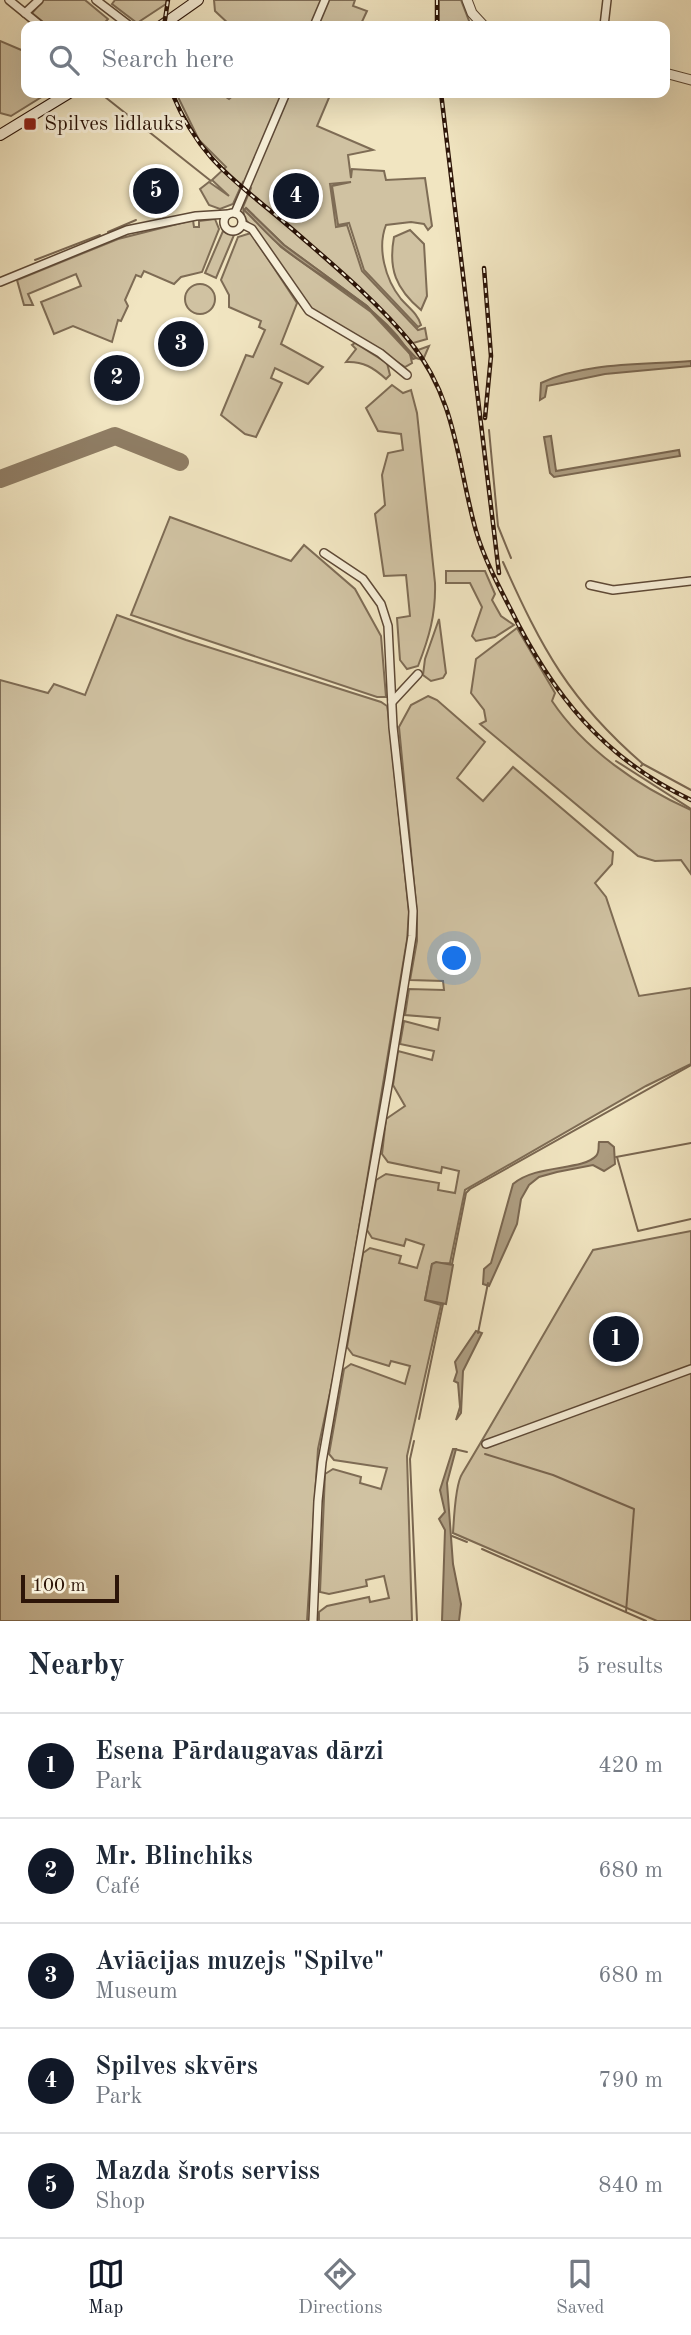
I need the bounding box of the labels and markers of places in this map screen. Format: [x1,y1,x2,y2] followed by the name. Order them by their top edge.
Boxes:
[44,114,184,135] place label: Spilves lidlauks
[22,116,38,132] marker: Spilves lidlauks
[133,165,179,217] pin: 5
[273,170,319,222] pin: 4
[158,318,204,370] pin: 3
[94,352,140,404] pin: 2
[593,1313,639,1365] pin: 1

